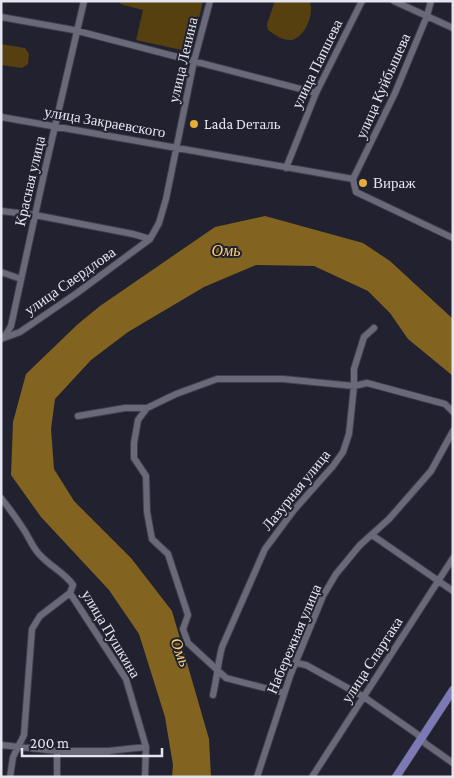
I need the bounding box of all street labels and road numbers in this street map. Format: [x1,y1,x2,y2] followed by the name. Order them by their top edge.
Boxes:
[165,15,201,104] street label: улица Ленина
[289,17,346,111] street label: улица Папшева
[353,30,414,141] street label: улица Куйбышева
[43,103,167,141] street label: улица Закраевского
[12,134,48,228] street label: Красная улица
[22,244,119,318] street label: улица Свердлова
[259,446,334,533] street label: Лазурная улица
[264,581,324,696] street label: Набережная улица
[78,587,144,681] street label: улица Пушкина
[338,614,406,706] street label: улица Спартака

